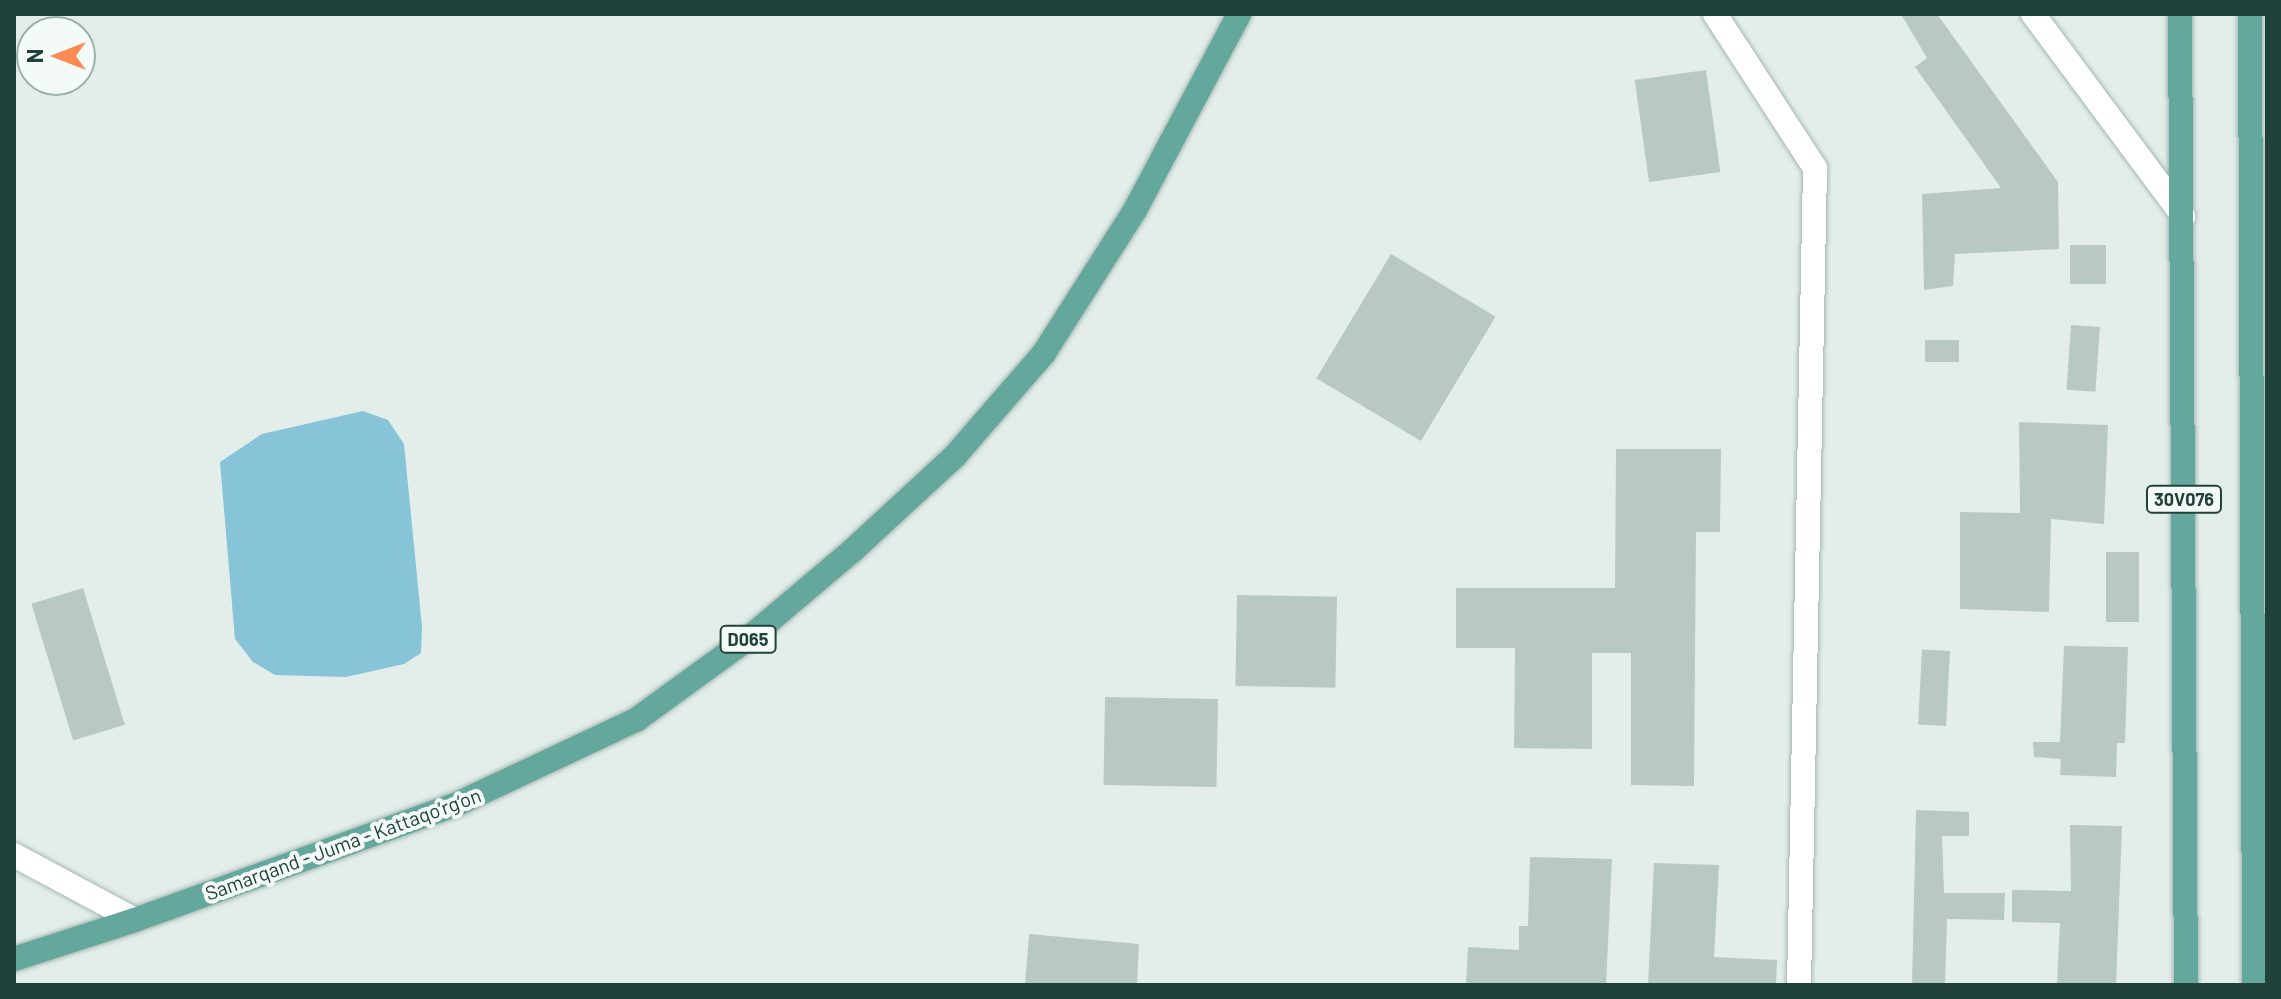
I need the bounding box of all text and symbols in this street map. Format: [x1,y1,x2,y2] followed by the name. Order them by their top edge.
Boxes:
[16,16,96,96] north arrow
[21,49,47,63] text: N
[2144,485,2224,513] road number: 30V076
[718,625,778,653] road number: D065
[202,783,484,905] street label: Samarqand - Juma - Kattaqo‘rg‘on

